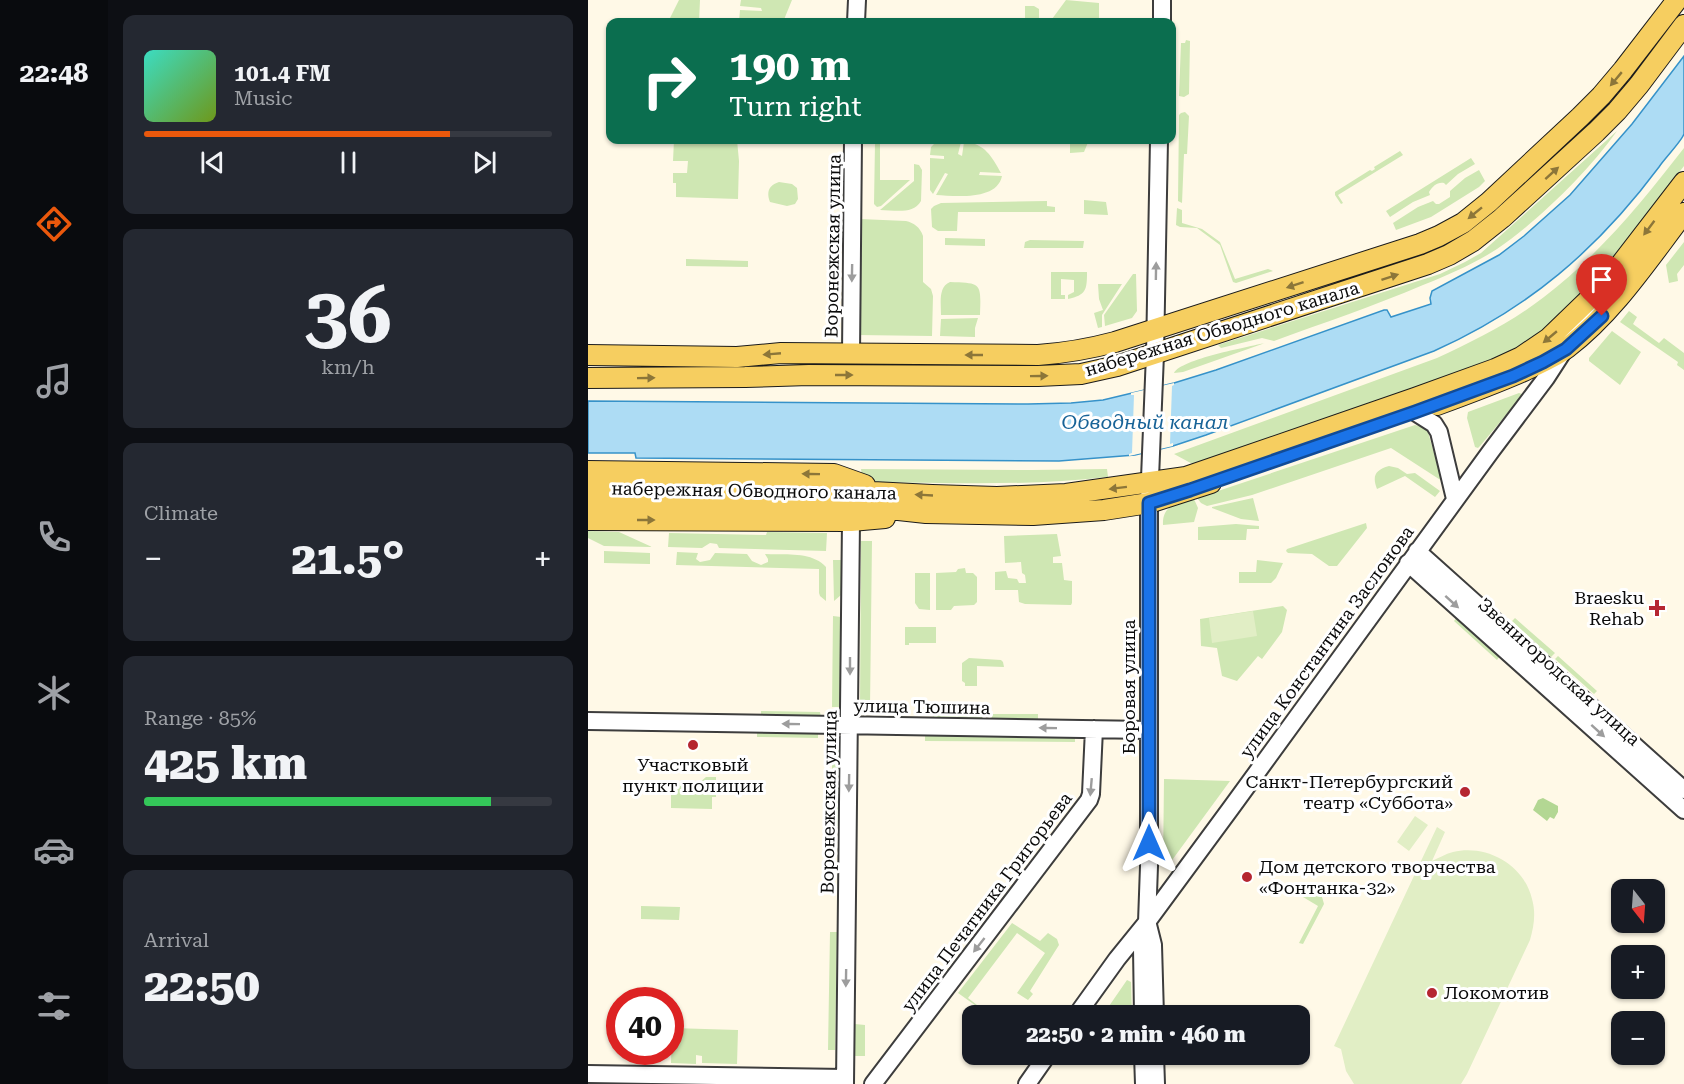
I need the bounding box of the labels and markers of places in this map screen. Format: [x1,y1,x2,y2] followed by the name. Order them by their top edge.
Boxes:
[1576,254,1627,316] pin
[1574,587,1644,629] place label: Braesku Rehab
[1648,599,1666,617] marker: Braesku Rehab
[686,738,700,752] marker: Участковый пункт полиции
[622,754,764,796] place label: Участковый пункт полиции
[1246,771,1453,813] place label: Санкт-Петербургский театр «Суббота»
[1458,785,1472,799] marker: Санкт-Петербургский театр «Суббота»
[1259,856,1496,898] place label: Дом детского творчества «Фонтанка-32»
[1240,870,1254,884] marker: Дом детского творчества «Фонтанка-32»
[1444,982,1549,1003] place label: Локомотив
[1425,986,1439,1000] marker: Локомотив

